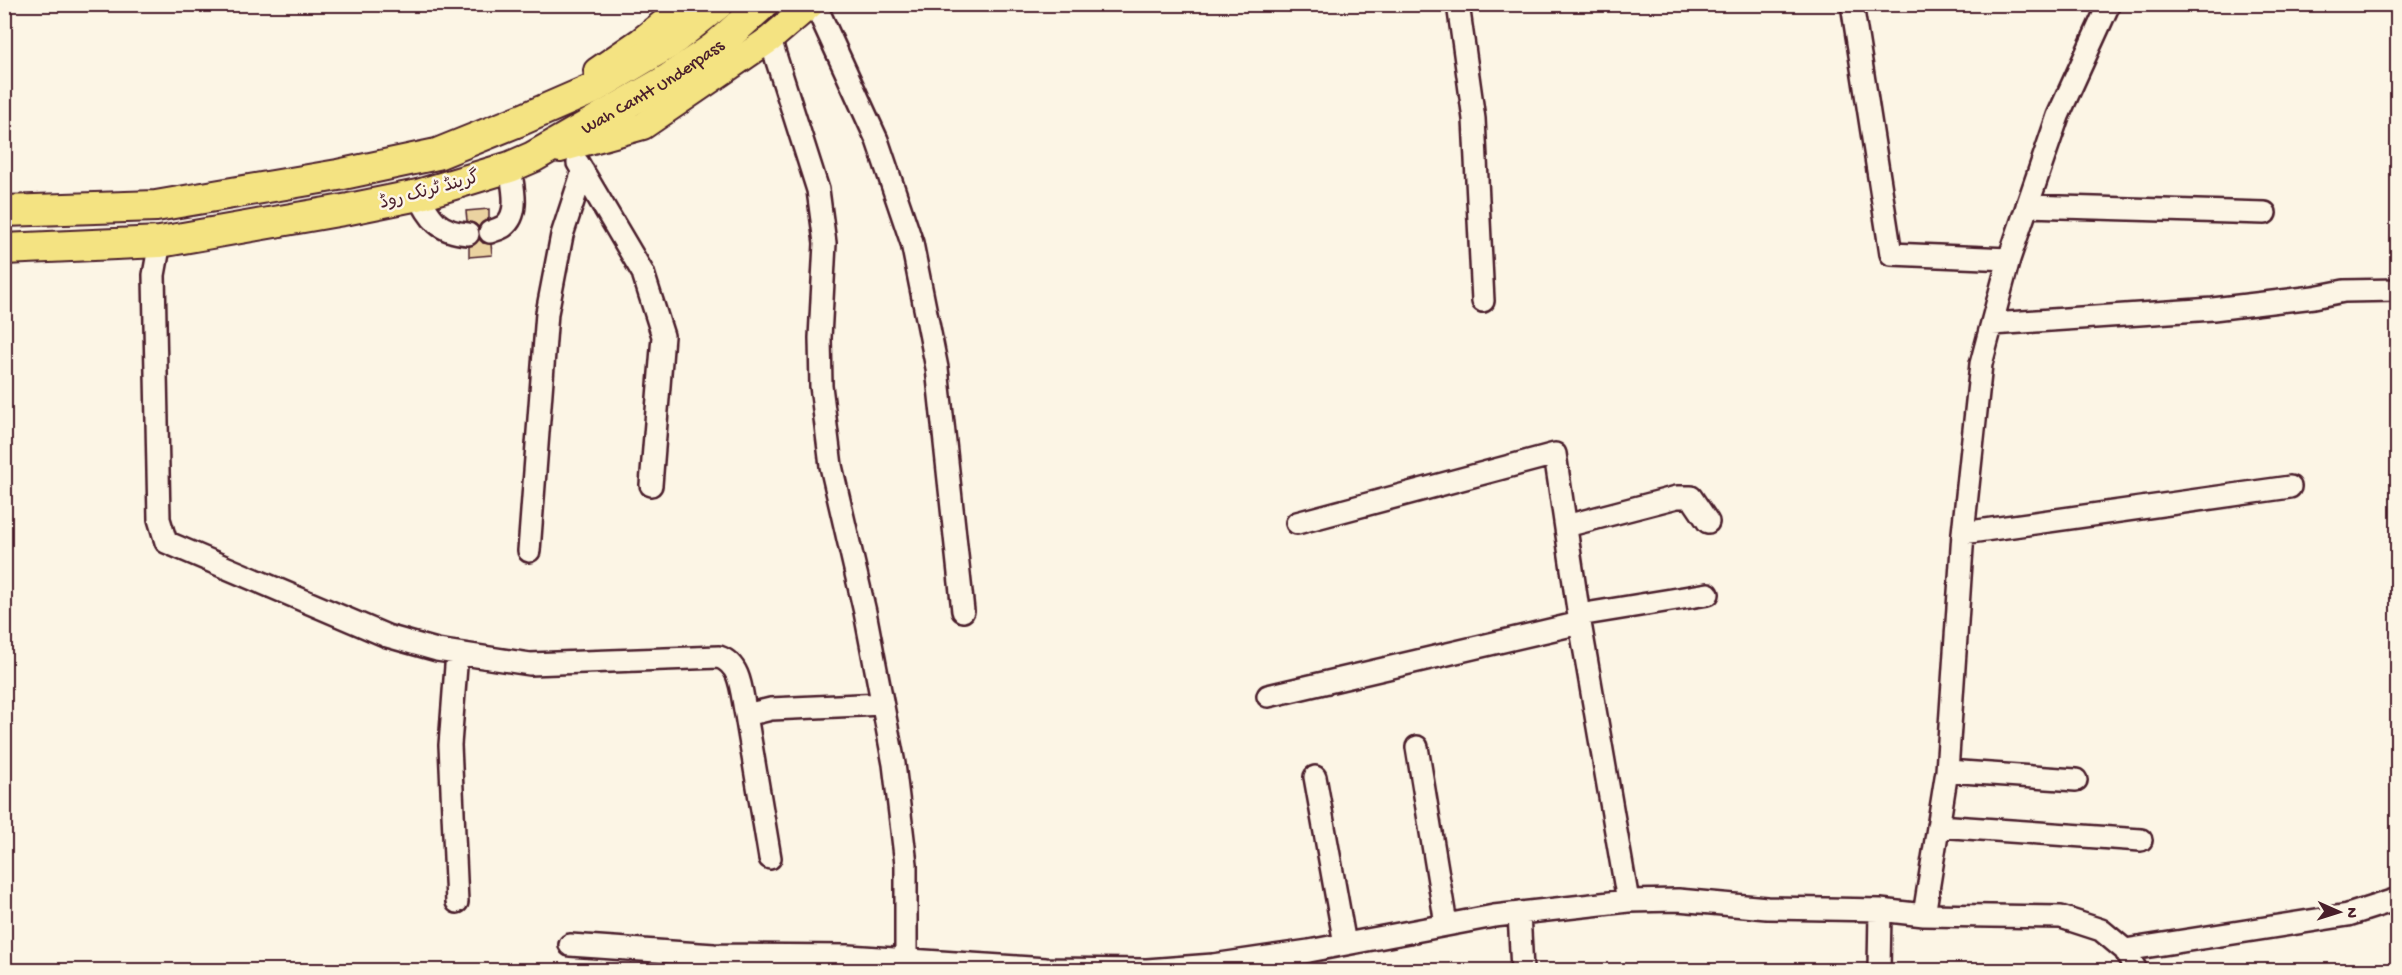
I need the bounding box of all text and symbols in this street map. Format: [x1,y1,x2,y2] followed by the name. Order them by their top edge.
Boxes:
[578,35,730,140] street label: Wah Cantt Underpass
[377,166,482,215] street label: گرینڈ ٹرنک روڈ
[2309,882,2369,942] north arrow
[2341,907,2360,919] text: N

